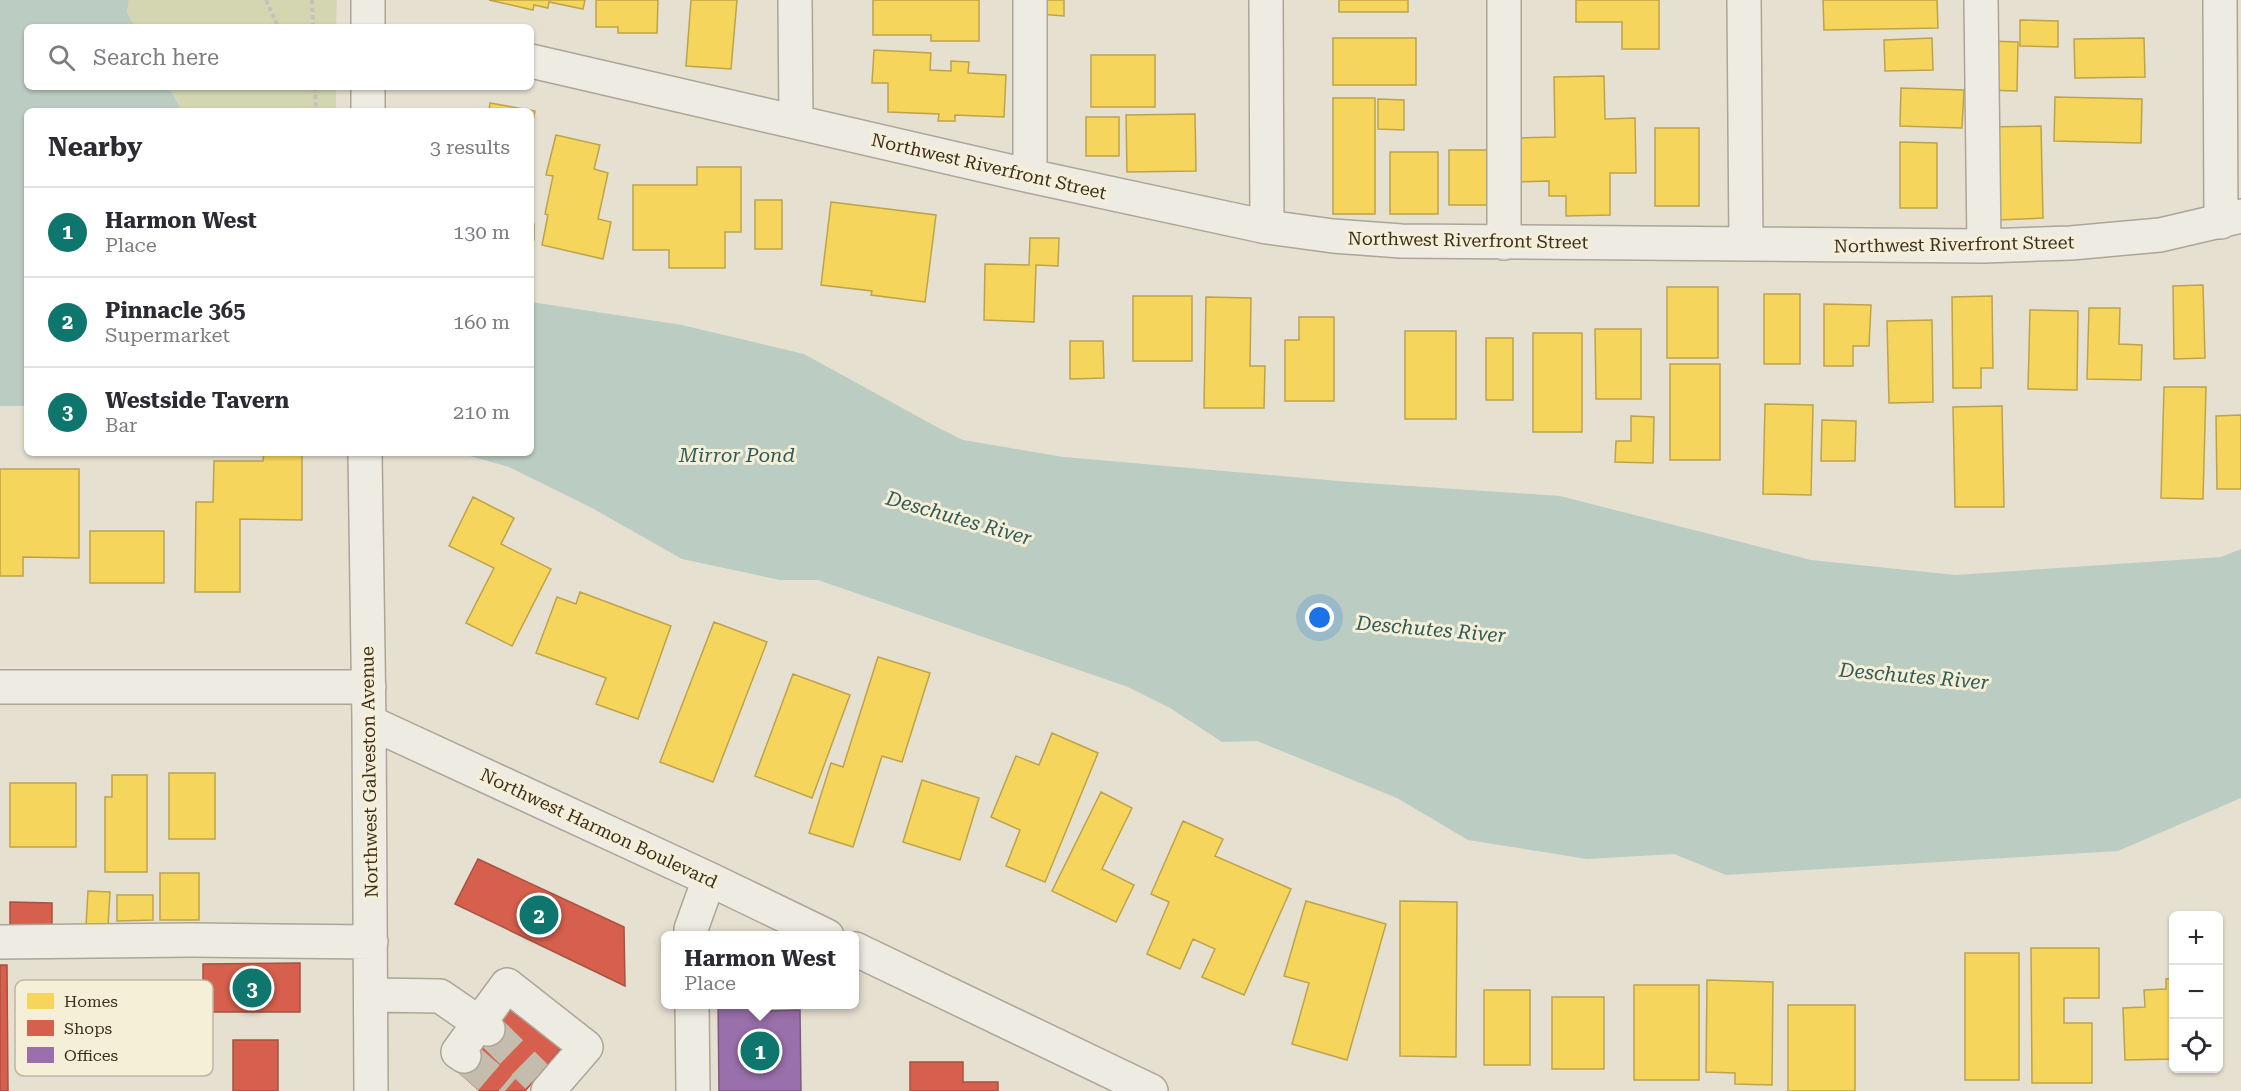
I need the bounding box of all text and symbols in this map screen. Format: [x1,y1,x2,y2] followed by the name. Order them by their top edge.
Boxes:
[24,24,534,90] search box
[45,41,78,74] icon: search
[93,45,219,70] text: Search here
[869,129,1109,203] street label: Northwest Riverfront Street
[48,132,142,162] text: Nearby
[430,135,510,159] text: 3 results
[105,208,257,233] text: Harmon West
[62,220,73,244] text: 1
[453,220,510,244] text: 130 m
[1348,227,1589,253] street label: Northwest Riverfront Street
[1834,231,2075,257] street label: Northwest Riverfront Street
[105,233,157,257] text: Place
[105,298,245,323] text: Pinnacle 365
[62,310,73,334] text: 2
[453,310,510,334] text: 160 m
[105,323,230,347] text: Supermarket
[105,388,289,413] text: Westside Tavern
[62,400,73,424] text: 3
[453,400,510,424] text: 210 m
[105,413,137,437] text: Bar
[678,443,795,467] water label: Mirror Pond
[882,485,1035,550] water label: Deschutes River
[1305,603,1334,632] your location
[1354,610,1508,648] water label: Deschutes River
[356,646,382,898] street label: Northwest Galveston Avenue
[1837,657,1991,695] water label: Deschutes River
[477,764,721,892] street label: Northwest Harmon Boulevard
[520,892,558,938] pin: 2
[2169,911,2223,1073] map controls
[2169,911,2223,965] button: +
[661,931,859,1009] popup
[684,946,836,971] text: Harmon West
[2169,965,2223,1019] button: −
[232,966,272,1010] pin: 3
[684,971,736,995] text: Place
[15,980,213,1076] legend
[64,992,118,1011] text: Homes
[64,1019,113,1038] text: Shops
[2169,1019,2223,1073] button: locate
[740,1028,780,1074] pin: 1
[64,1046,118,1065] text: Offices

